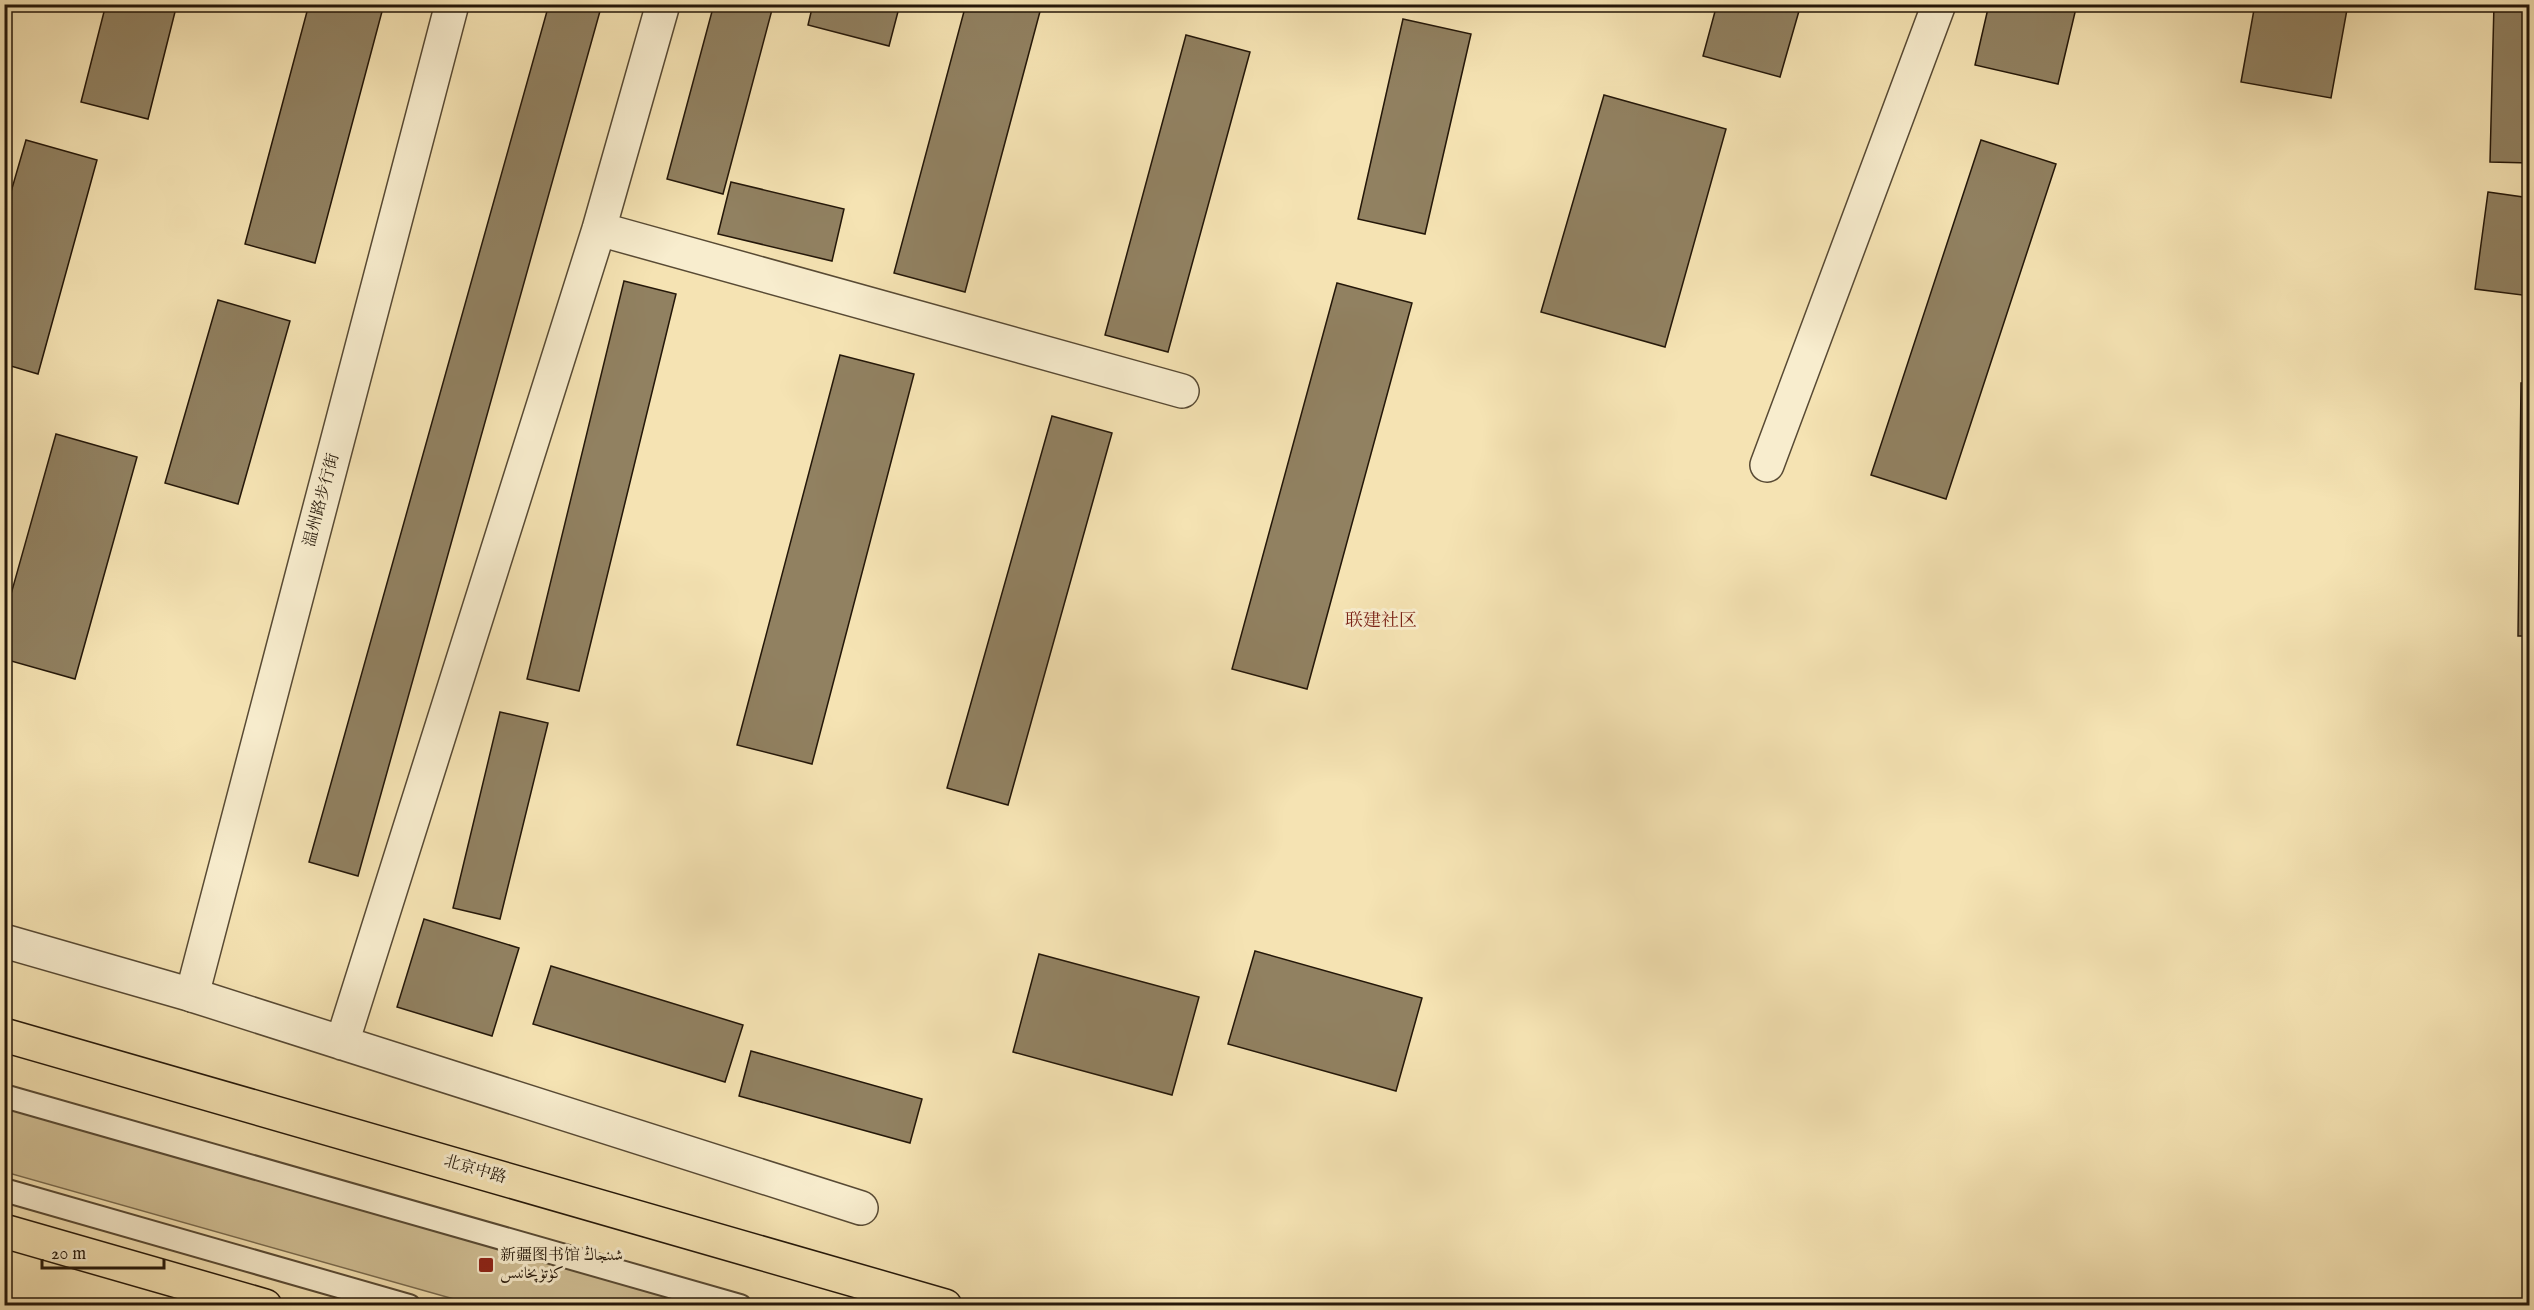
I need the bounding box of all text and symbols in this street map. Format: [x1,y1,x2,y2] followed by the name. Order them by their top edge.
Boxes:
[300,451,344,549] street label: 温州路步行街
[1345,610,1417,633] district label: 联建社区
[441,1152,509,1188] street label: 北京中路
[42,1232,164,1270] scale bar
[51,1243,86,1266] text: 20 m
[500,1245,623,1284] place label: 新疆图书馆 شىنجاڭ كۈتۈپخانىس
[477,1256,495,1274] marker: 新疆图书馆 شىنجاڭ كۈتۈپخانىس

